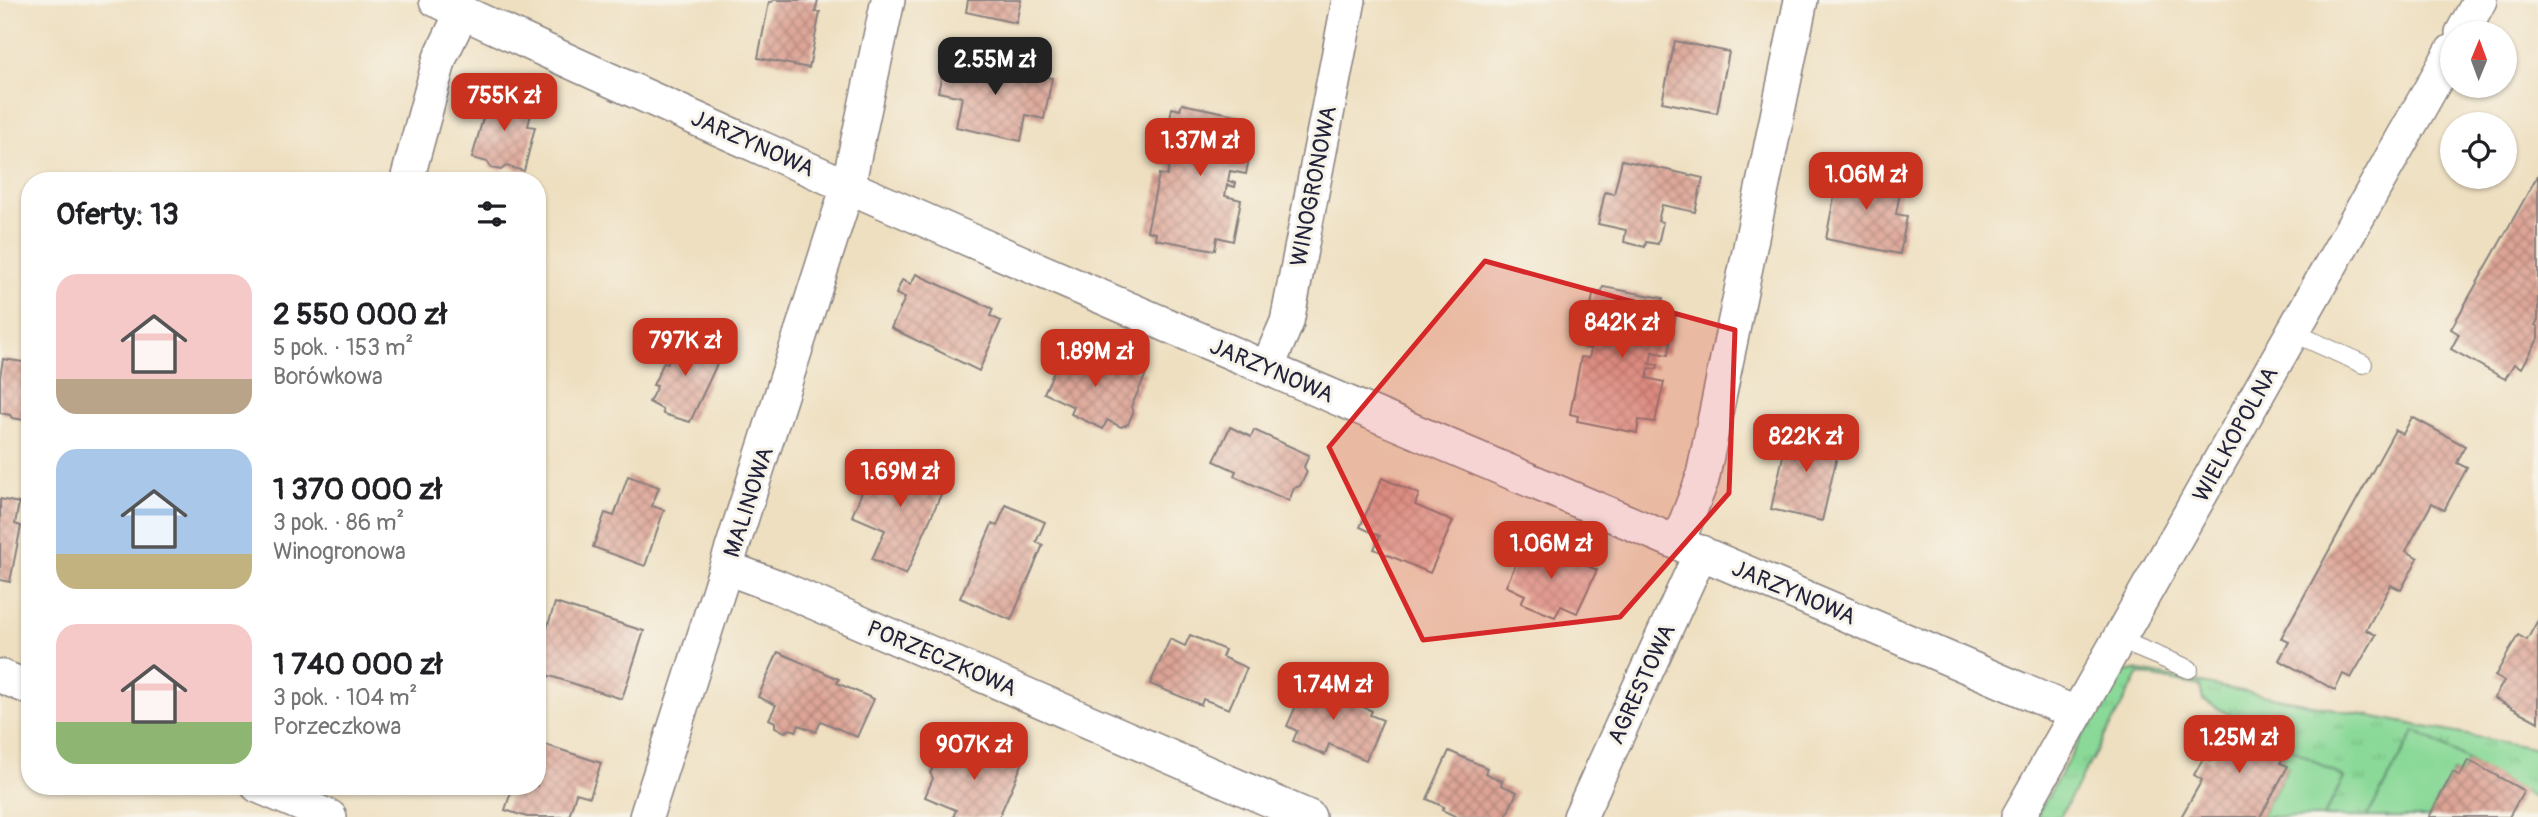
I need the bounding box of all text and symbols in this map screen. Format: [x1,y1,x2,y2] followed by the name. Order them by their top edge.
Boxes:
[2440,21,2516,98] north arrow
[2440,21,2517,189] map controls
[923,38,1067,97] pin: 2.55M zł
[954,45,1036,74] text: 2.55M zł
[439,74,569,133] pin: 755K zł
[467,81,541,110] text: 755K zł
[687,103,819,184] street label: JARZYNOWA
[1284,103,1343,269] street label: WINOGRONOWA
[2440,112,2517,189] button: locate
[1128,118,1272,178] pin: 1.37M zł
[1161,126,1239,155] text: 1.37M zł
[1794,152,1938,212] pin: 1.06M zł
[1825,160,1907,189] text: 1.06M zł
[473,195,511,233] icon: filters
[56,196,179,233] text: Oferty: 13
[273,296,447,333] text: 2 550 000 zł
[1557,300,1687,360] pin: 842K zł
[112,302,196,386] icon: home
[1585,308,1659,337] text: 842K zł
[620,318,750,378] pin: 797K zł
[649,326,721,355] text: 797K zł
[1023,330,1167,389] pin: 1.89M zł
[1206,331,1338,410] street label: JARZYNOWA
[273,333,413,362] text: 5 pok. · 153 m²
[1057,337,1133,366] text: 1.89M zł
[2186,361,2285,507] street label: WIELKOPOLNA
[273,362,383,391] text: Borówkowa
[1741,414,1871,474] pin: 822K zł
[1769,422,1843,451] text: 822K zł
[717,443,780,561] street label: MALINOWA
[828,449,972,509] pin: 1.69M zł
[861,457,939,486] text: 1.69M zł
[273,471,442,508] text: 1 370 000 zł
[112,477,196,561] icon: home
[273,508,404,537] text: 3 pok. · 86 m²
[1479,522,1623,581] pin: 1.06M zł
[1510,529,1592,558] text: 1.06M zł
[273,537,406,566] text: Winogronowa
[1728,553,1860,632] street label: JARZYNOWA
[863,614,1021,703] street label: PORZECZKOWA
[1601,619,1682,749] street label: AGRESTOWA
[273,646,443,683] text: 1 740 000 zł
[112,652,196,736] icon: home
[1261,662,1405,722] pin: 1.74M zł
[1294,670,1372,699] text: 1.74M zł
[273,683,417,712] text: 3 pok. · 104 m²
[273,712,401,741] text: Porzeczkowa
[2167,716,2311,775] pin: 1.25M zł
[909,722,1039,782] pin: 907K zł
[2200,723,2278,752] text: 1.25M zł
[936,730,1012,759] text: 907K zł

